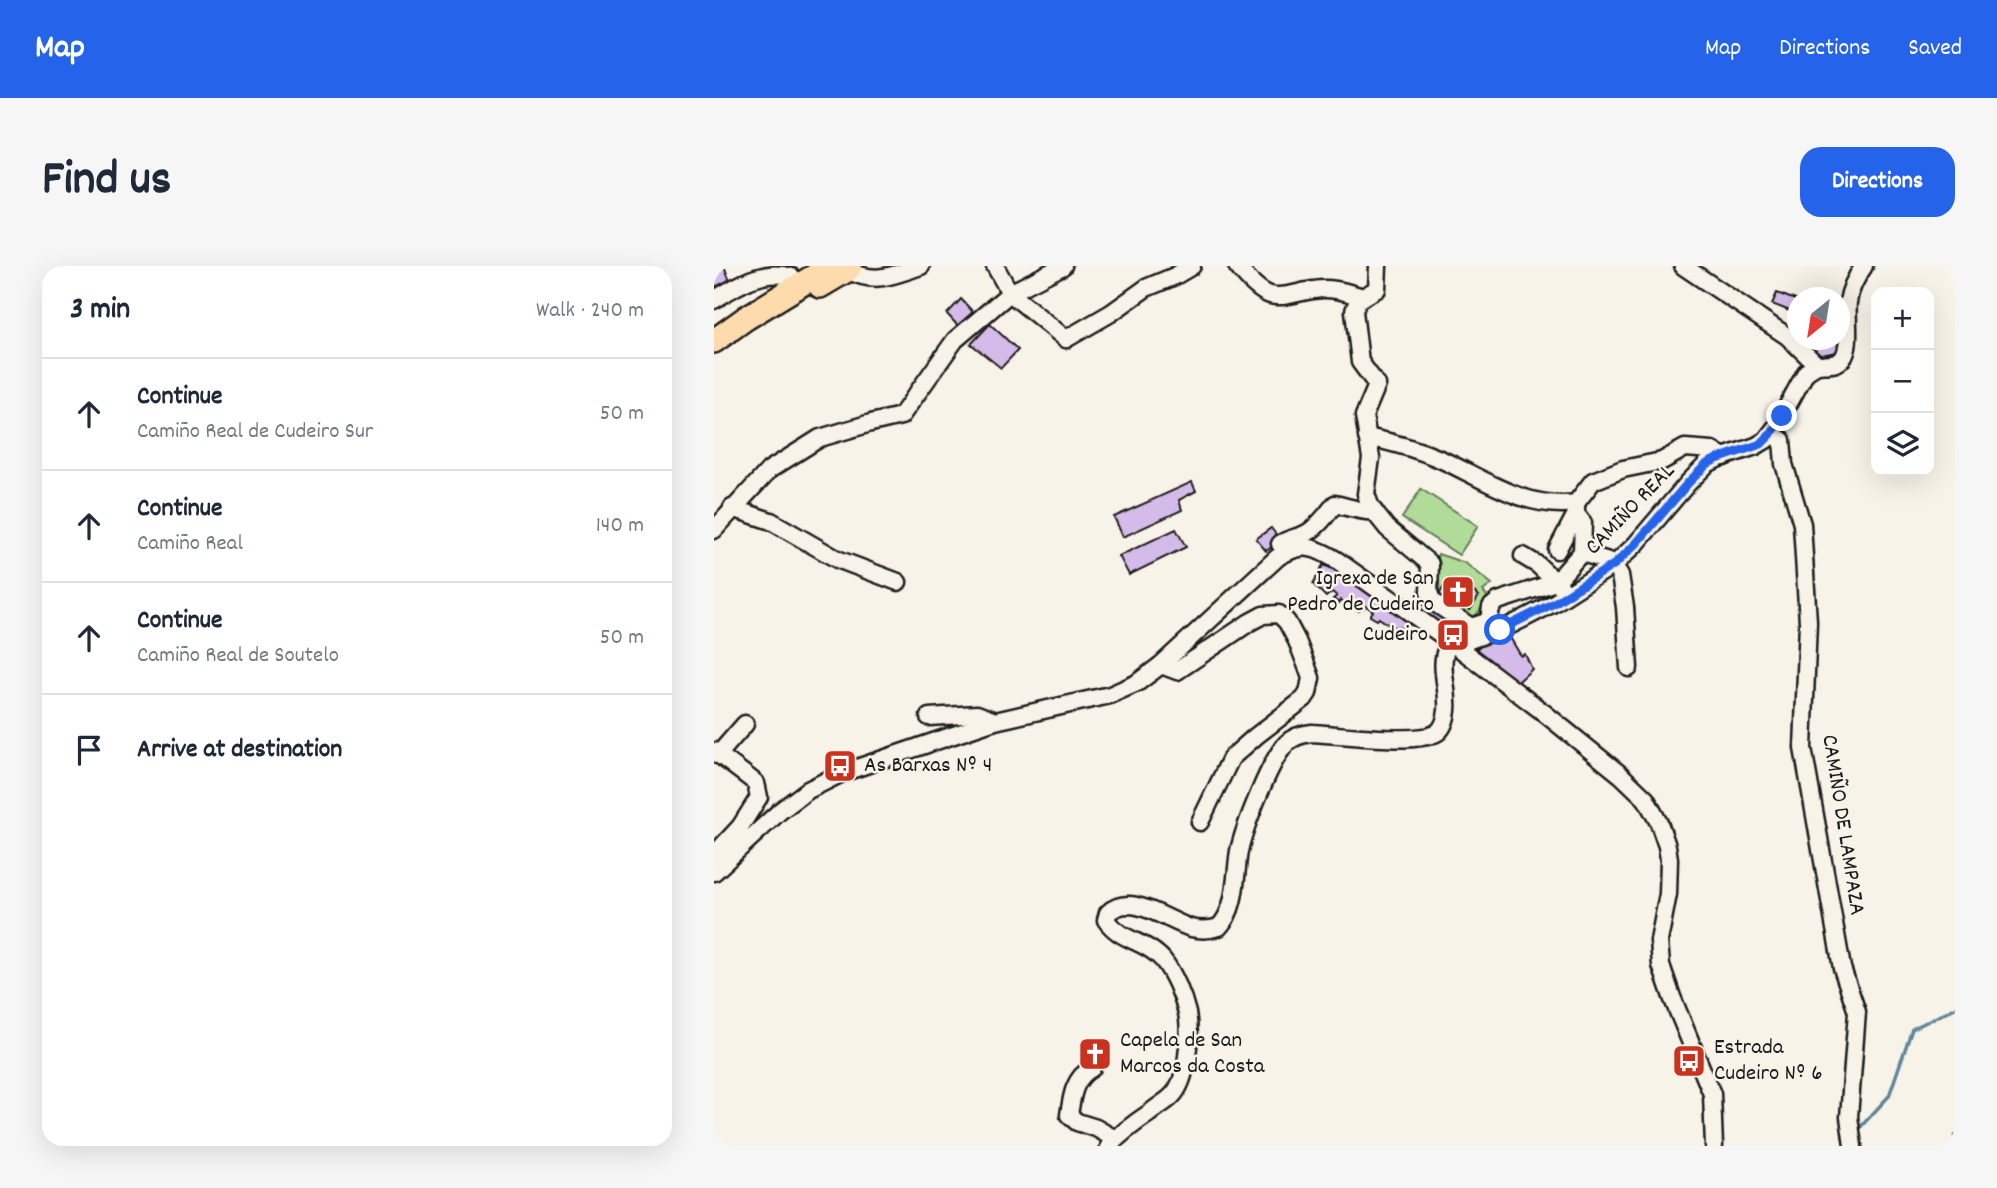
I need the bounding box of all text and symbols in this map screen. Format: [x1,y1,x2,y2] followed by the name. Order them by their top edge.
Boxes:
[35,26,85,73] text: Map
[1705,32,1741,66] text: Map
[1779,32,1870,66] text: Directions
[1908,32,1962,66] text: Saved
[42,147,171,217] text: Find us
[1800,147,1955,217] button: Directions
[1787,287,1850,350] north arrow
[1871,287,1934,476] map controls
[1871,287,1934,350] button: +
[70,290,130,333] text: 3 min
[536,295,644,328] text: Walk · 240 m
[1871,350,1934,413] button: −
[137,379,222,416] text: Continue
[70,395,108,433] icon: ahead
[600,398,644,431] text: 50 m
[1766,400,1797,431] route end
[1871,413,1934,476] button: layers
[137,416,373,449] text: Camiño Real de Cudeiro Sur
[1578,456,1684,564] street label: CAMIÑO REAL
[137,491,222,528] text: Continue
[70,507,108,545] icon: ahead
[596,510,644,543] text: 140 m
[137,528,243,561] text: Camiño Real
[1287,563,1434,622] place label: Igrexa de San Pedro de Cudeiro
[1439,573,1477,611] church icon: Igrexa de San Pedro de Cudeiro
[137,603,222,640] text: Continue
[1484,614,1515,645] route start
[1434,616,1472,654] bus stop icon: Cudeiro
[70,619,108,657] icon: ahead
[1363,619,1428,652] place label: Cudeiro
[600,622,644,655] text: 50 m
[137,640,339,673] text: Camiño Real de Soutelo
[70,731,108,769] icon: arrive
[137,732,342,769] text: Arrive at destination
[1811,732,1873,918] street label: CAMIÑO DE LAMPAZA
[821,747,859,785] bus stop icon: As Barxas Nº 4
[864,750,992,783] place label: As Barxas Nº 4
[1120,1025,1266,1084] place label: Capela de San Marcos da Costa
[1714,1032,1823,1091] place label: Estrada Cudeiro Nº 6
[1076,1035,1114,1073] church icon: Capela de San Marcos da Costa
[1670,1042,1708,1080] bus stop icon: Estrada Cudeiro Nº 6

